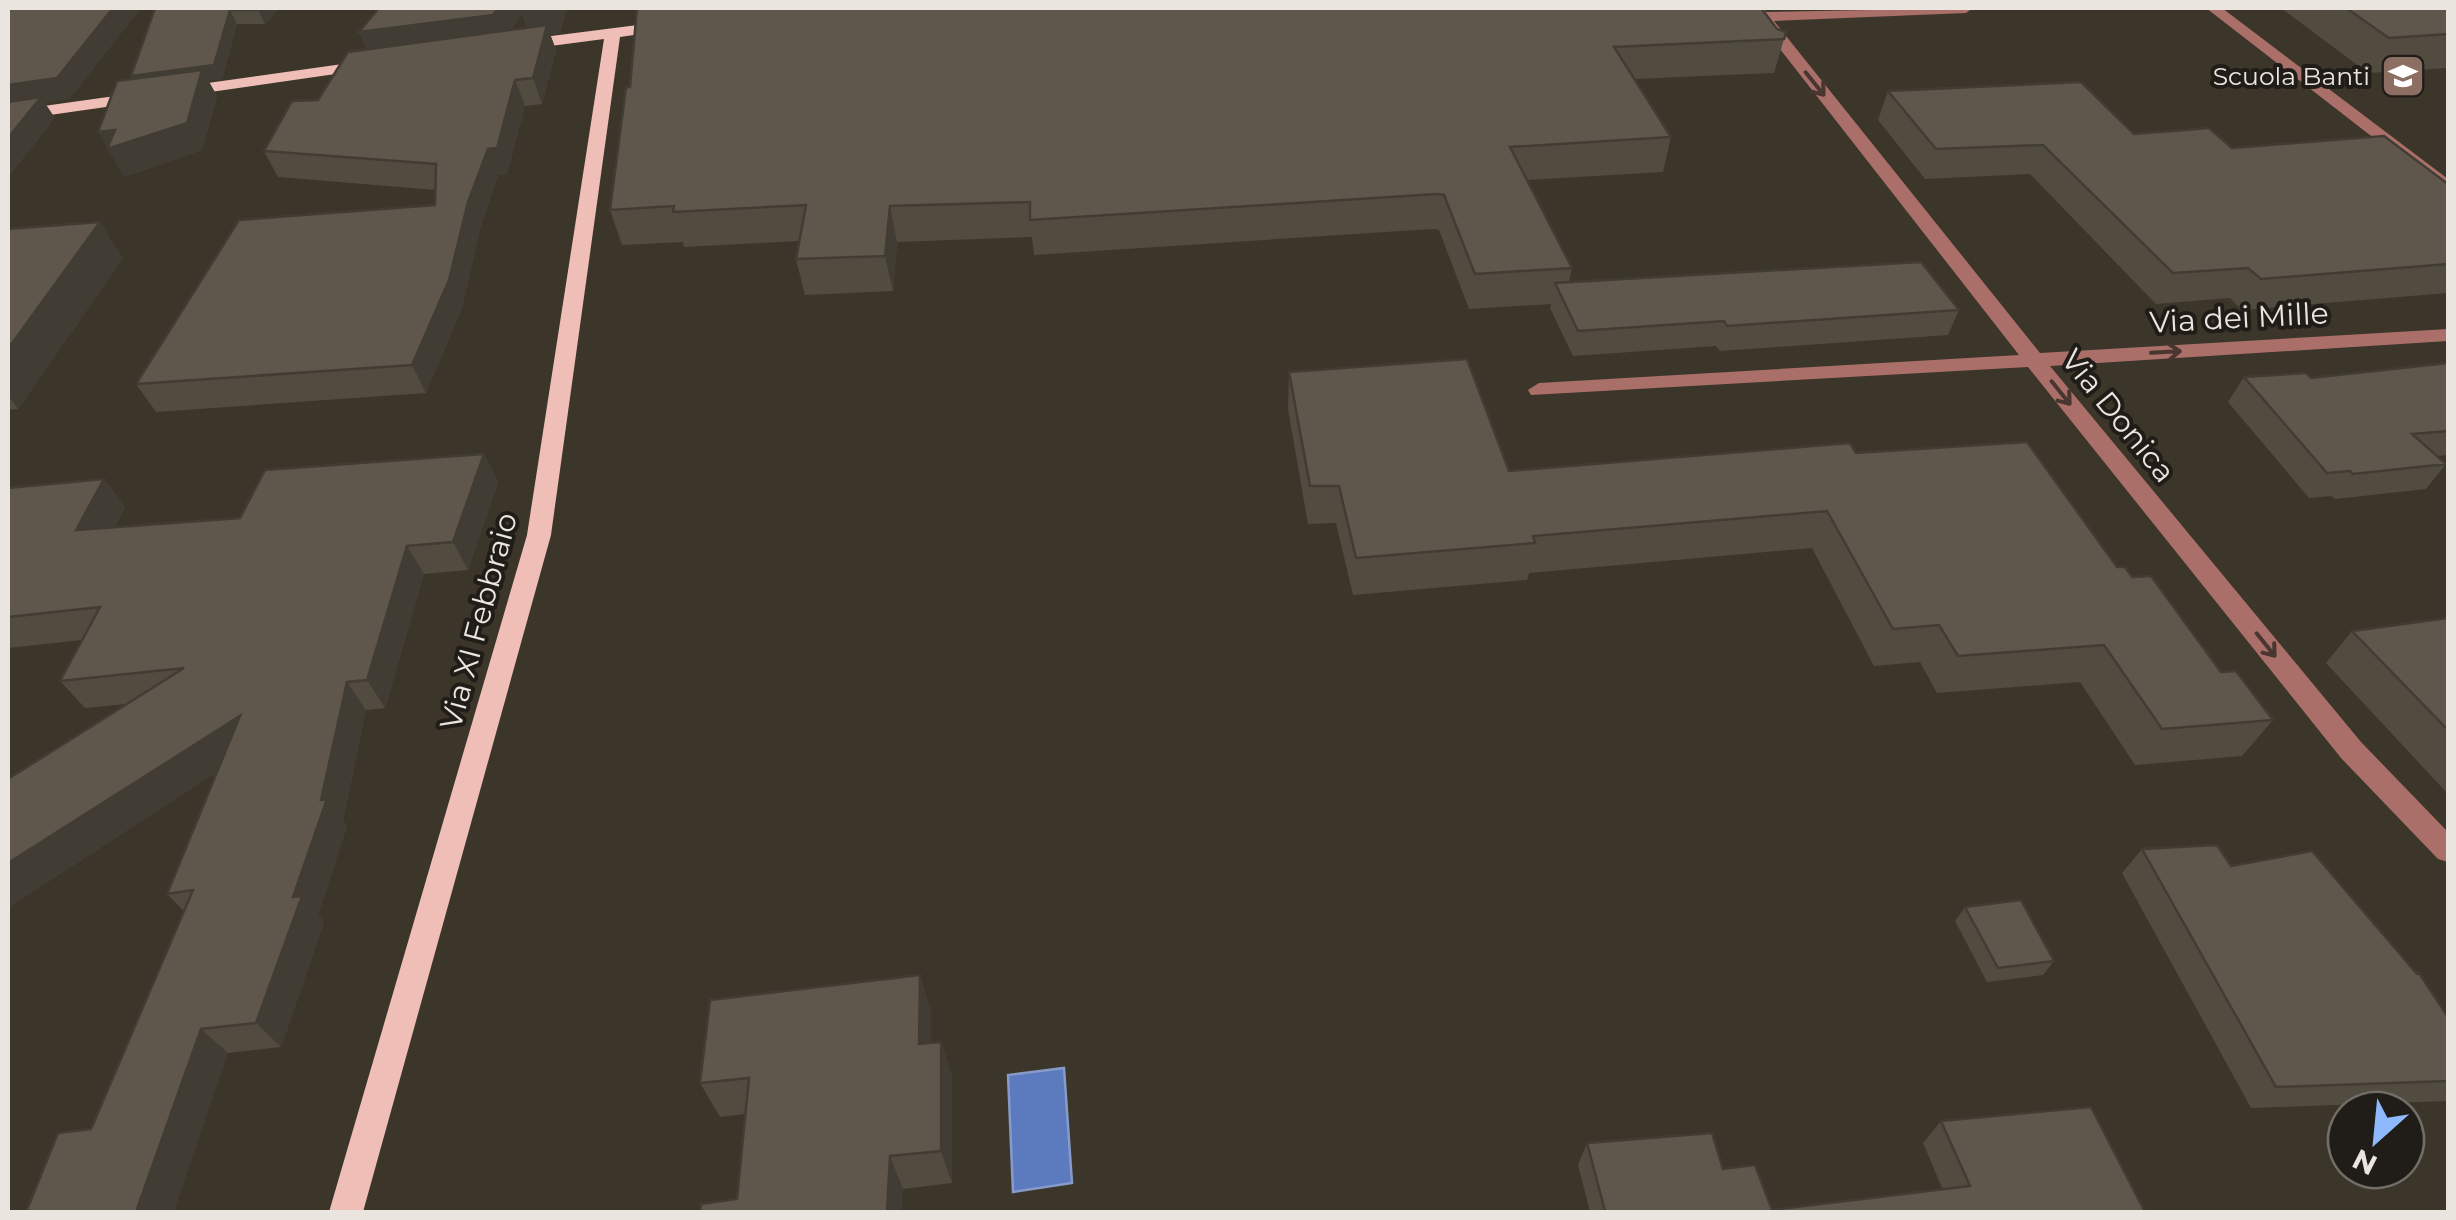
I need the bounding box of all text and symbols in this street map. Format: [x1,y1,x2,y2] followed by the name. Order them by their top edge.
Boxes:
[2380,53,2426,99] school or university icon: Scuola Banti
[2213,61,2370,91] place label: Scuola Banti
[1804,70,1825,97] one-way arrow
[2148,294,2330,341] street label: Via dei Mille
[2053,342,2183,490] street label: Via Donica
[2150,342,2182,361] one-way arrow
[2050,380,2072,406] one-way arrow
[432,509,525,733] street label: Via XI Febbraio
[2255,632,2277,658] one-way arrow
[2326,1090,2426,1190] north arrow
[2347,1142,2382,1183] text: N

